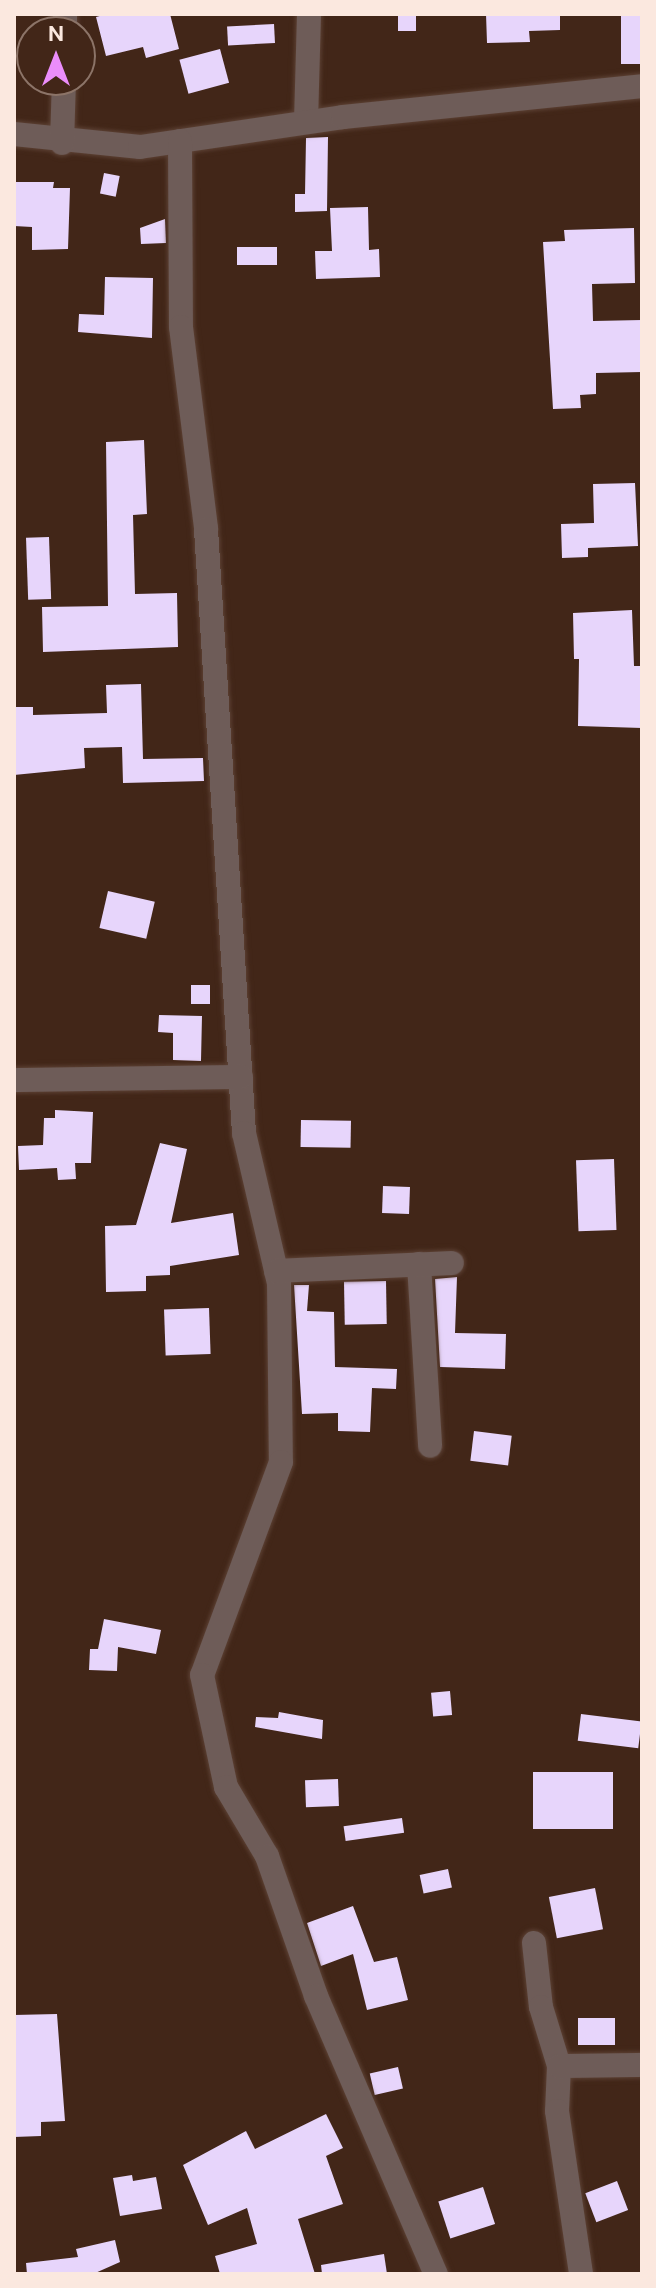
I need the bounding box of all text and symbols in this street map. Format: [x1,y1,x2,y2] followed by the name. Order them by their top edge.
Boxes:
[16,16,96,96] north arrow
[48,19,64,48] text: N

